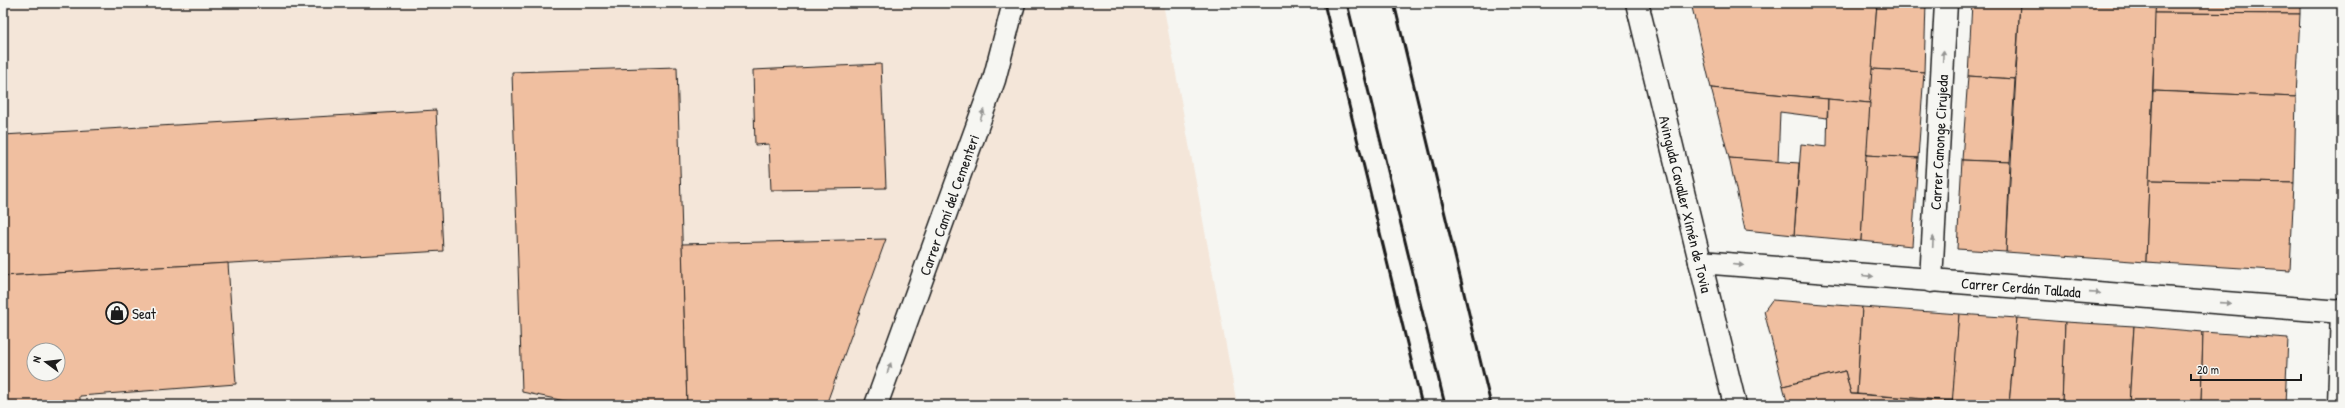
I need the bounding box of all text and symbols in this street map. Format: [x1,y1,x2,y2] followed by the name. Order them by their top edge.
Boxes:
[1940,50,1947,62] one-way arrow
[1924,74,1953,210] street label: Carrer Canonge Cirujeda
[979,108,985,120] one-way arrow
[1654,113,1718,295] street label: Avinguda Cavaller Ximén de Tovia
[913,131,984,278] street label: Carrer Camí del Cementeri
[1930,235,1936,248] one-way arrow
[1732,262,1744,269] one-way arrow
[1862,272,1874,279] one-way arrow
[1960,272,2082,302] street label: Carrer Cerdán Tallada
[2089,290,2101,297] one-way arrow
[104,300,130,326] shop icon: Seat
[2219,300,2231,307] one-way arrow
[132,303,157,324] place label: Seat
[26,342,66,382] north arrow
[29,355,44,364] text: N
[2191,356,2301,382] scale bar
[2197,361,2219,378] text: 20 m
[887,362,893,374] one-way arrow

